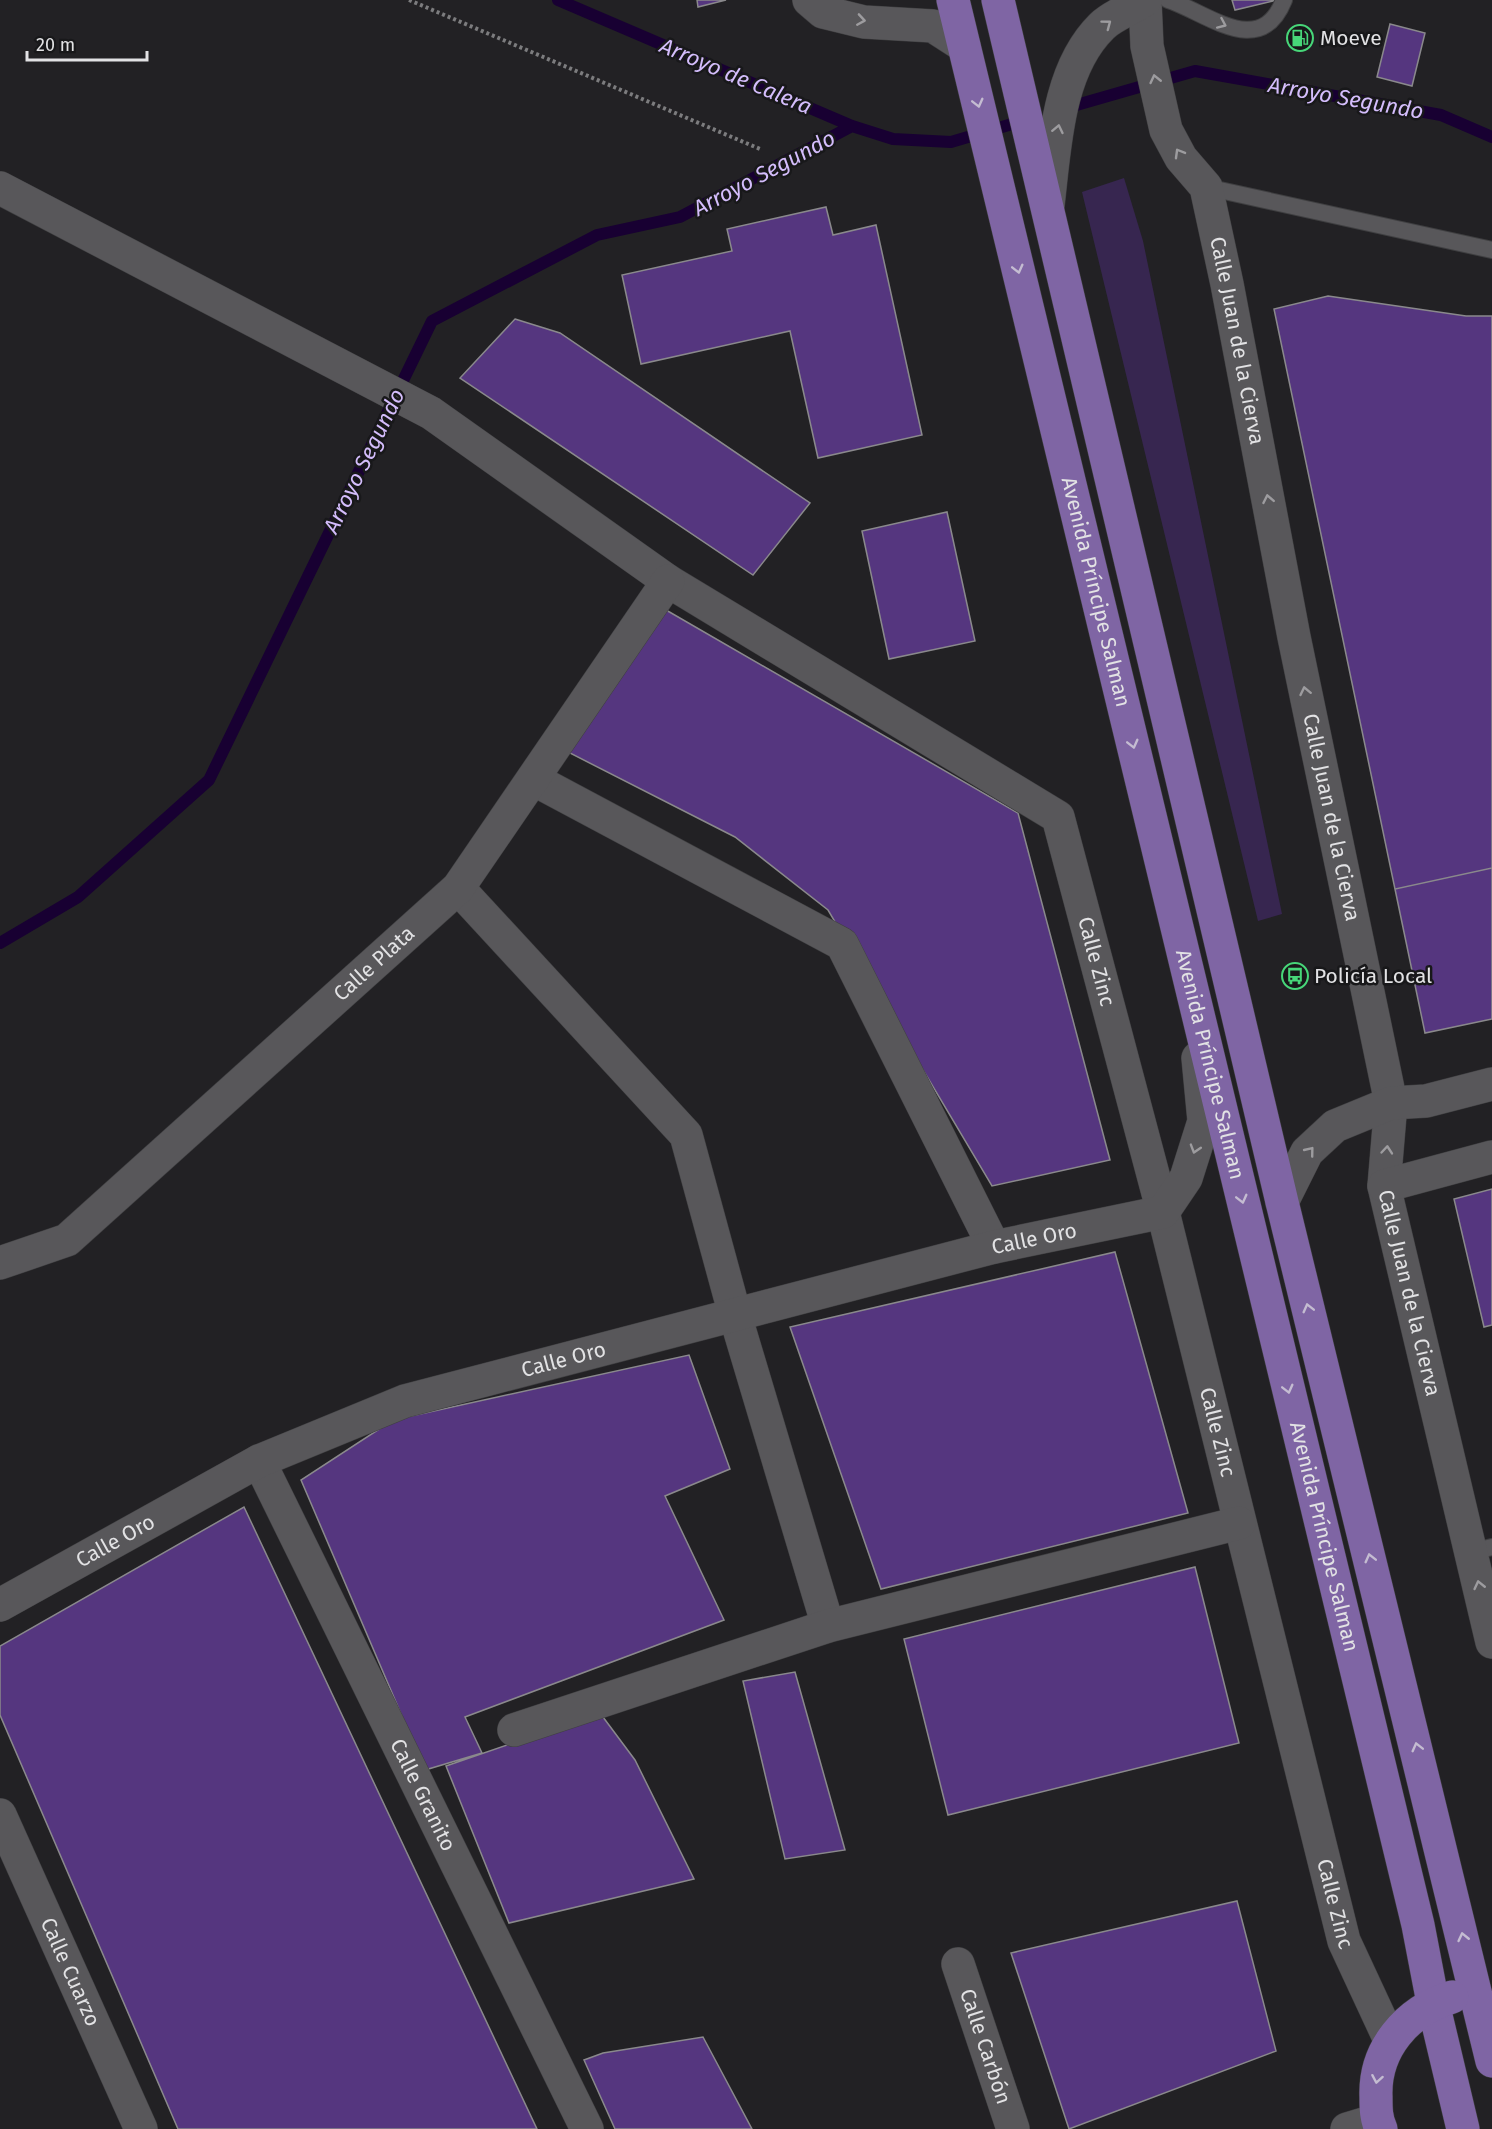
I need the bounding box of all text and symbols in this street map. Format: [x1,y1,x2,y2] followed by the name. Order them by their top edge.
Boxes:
[857,14,866,26] one-way arrow
[1215,16,1226,28] one-way arrow
[1100,21,1111,32] one-way arrow
[1285,23,1315,53] fuel station icon: Moeve
[27,24,147,62] scale bar
[1320,25,1382,51] place label: Moeve
[655,31,816,120] water label: Arroyo de Calera
[36,34,75,56] text: 20 m
[1265,71,1426,125] water label: Arroyo Segundo
[1149,75,1162,85] one-way arrow
[970,97,983,107] one-way arrow
[687,124,840,222] water label: Arroyo Segundo
[1051,125,1064,135] one-way arrow
[1175,149,1186,159] one-way arrow
[1204,234,1270,447] street label: Calle Juan de la Cierva
[1010,264,1023,274] one-way arrow
[317,384,411,538] water label: Arroyo Segundo
[1056,474,1136,710] street label: Avenida Príncipe Salman
[1262,495,1275,505] one-way arrow
[1299,686,1312,696] one-way arrow
[1297,711,1366,923] street label: Calle Juan de la Cierva
[1126,739,1139,749] one-way arrow
[1072,914,1121,1009] street label: Calle Zinc
[328,920,420,1007] street label: Calle Plata
[1170,947,1250,1182] street label: Avenida Príncipe Salman
[1280,961,1310,991] bus stop icon: Policía Local
[1314,963,1432,989] place label: Policía Local
[1190,1143,1202,1154] one-way arrow
[1380,1145,1393,1154] one-way arrow
[1302,1147,1313,1158] one-way arrow
[1372,1187,1446,1399] street label: Calle Juan de la Cierva
[1235,1194,1248,1204] one-way arrow
[989,1217,1079,1260] street label: Calle Oro
[1303,1303,1316,1313] one-way arrow
[518,1336,609,1383] street label: Calle Oro
[1281,1384,1294,1394] one-way arrow
[1194,1385,1241,1479] street label: Calle Zinc
[1284,1419,1365,1654] street label: Avenida Príncipe Salman
[71,1509,159,1573] street label: Calle Oro
[1365,1553,1378,1563] one-way arrow
[1473,1580,1486,1590] one-way arrow
[384,1734,461,1855] street label: Calle Granito
[1411,1743,1424,1753] one-way arrow
[1311,1856,1359,1953] street label: Calle Zinc
[35,1914,106,2030] street label: Calle Cuarzo
[1458,1932,1471,1942] one-way arrow
[954,1985,1017,2108] street label: Calle Carbón
[1372,2074,1384,2084] one-way arrow

